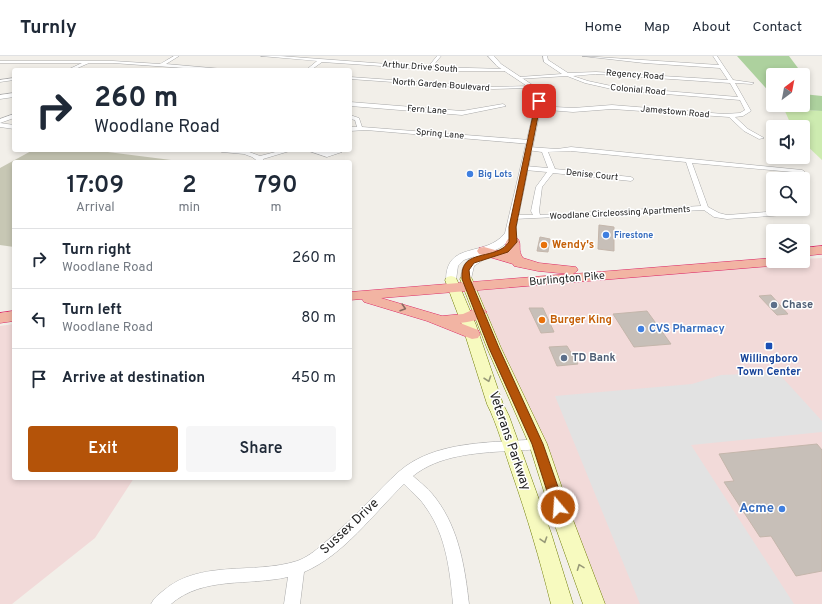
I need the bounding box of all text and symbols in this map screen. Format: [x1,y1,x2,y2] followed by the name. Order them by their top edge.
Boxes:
[20,16,77,40] text: Turnly
[585,19,622,36] text: Home
[644,19,670,36] text: Map
[692,19,731,36] text: About
[753,19,802,36] text: Contact
[382,59,458,75] street label: Arthur Drive South
[606,67,664,83] street label: Regency Road
[766,68,810,112] north arrow
[766,68,810,268] map controls
[392,76,490,94] street label: North Garden Boulevard
[94,81,178,117] text: 260 m
[610,82,666,98] street label: Colonial Road
[28,84,80,136] icon: right
[522,84,556,118] pin
[528,90,550,112] icon: arrive
[407,103,447,117] street label: Fern Lane
[640,104,710,120] street label: Jamestown Road
[94,116,220,139] text: Woodlane Road
[766,120,810,164] button: sound
[415,126,465,142] street label: Spring Lane
[565,167,619,183] street label: Denise Court
[465,169,475,179] marker: Big Lots
[478,169,512,180] place label: Big Lots
[66,171,124,201] text: 17:09
[182,171,197,201] text: 2
[255,171,298,201] text: 790
[766,172,810,216] button: search
[76,200,115,216] text: Arrival
[179,200,200,216] text: min
[271,200,282,216] text: m
[549,204,691,222] street label: Woodlane Circleossing Apartments
[766,224,810,268] button: layers
[601,230,611,240] marker: Firestone
[614,230,653,241] place label: Firestone
[552,238,594,252] place label: Wendy's
[539,240,549,250] marker: Wendy's
[62,241,131,260] text: Turn right
[28,248,50,270] icon: right
[292,249,336,268] text: 260 m
[62,260,153,276] text: Woodlane Road
[529,269,606,289] street label: Burlington Pike
[782,298,813,312] place label: Chase
[769,300,779,310] marker: Chase
[62,301,122,320] text: Turn left
[399,303,406,312] one-way arrow
[28,308,50,330] icon: left
[301,309,336,328] text: 80 m
[550,313,612,327] place label: Burger King
[537,315,547,325] marker: Burger King
[62,320,153,336] text: Woodlane Road
[649,322,725,336] place label: CVS Pharmacy
[636,324,646,334] marker: CVS Pharmacy
[764,341,774,351] marker: Willingboro Town Center
[572,351,616,365] place label: TD Bank
[737,352,801,379] place label: Willingboro Town Center
[559,353,569,363] marker: TD Bank
[28,368,50,390] icon: arrive
[62,369,205,388] text: Arrive at destination
[292,369,336,388] text: 450 m
[483,376,491,383] one-way arrow
[485,389,533,493] street label: Veterans Parkway
[28,426,178,472] button: Exit
[186,426,336,472] button: Share
[537,486,579,528] position arrow
[317,496,383,558] street label: Sussex Drive
[739,501,774,517] place label: Acme
[777,504,787,514] marker: Acme
[539,536,548,543] one-way arrow
[577,564,585,571] one-way arrow

